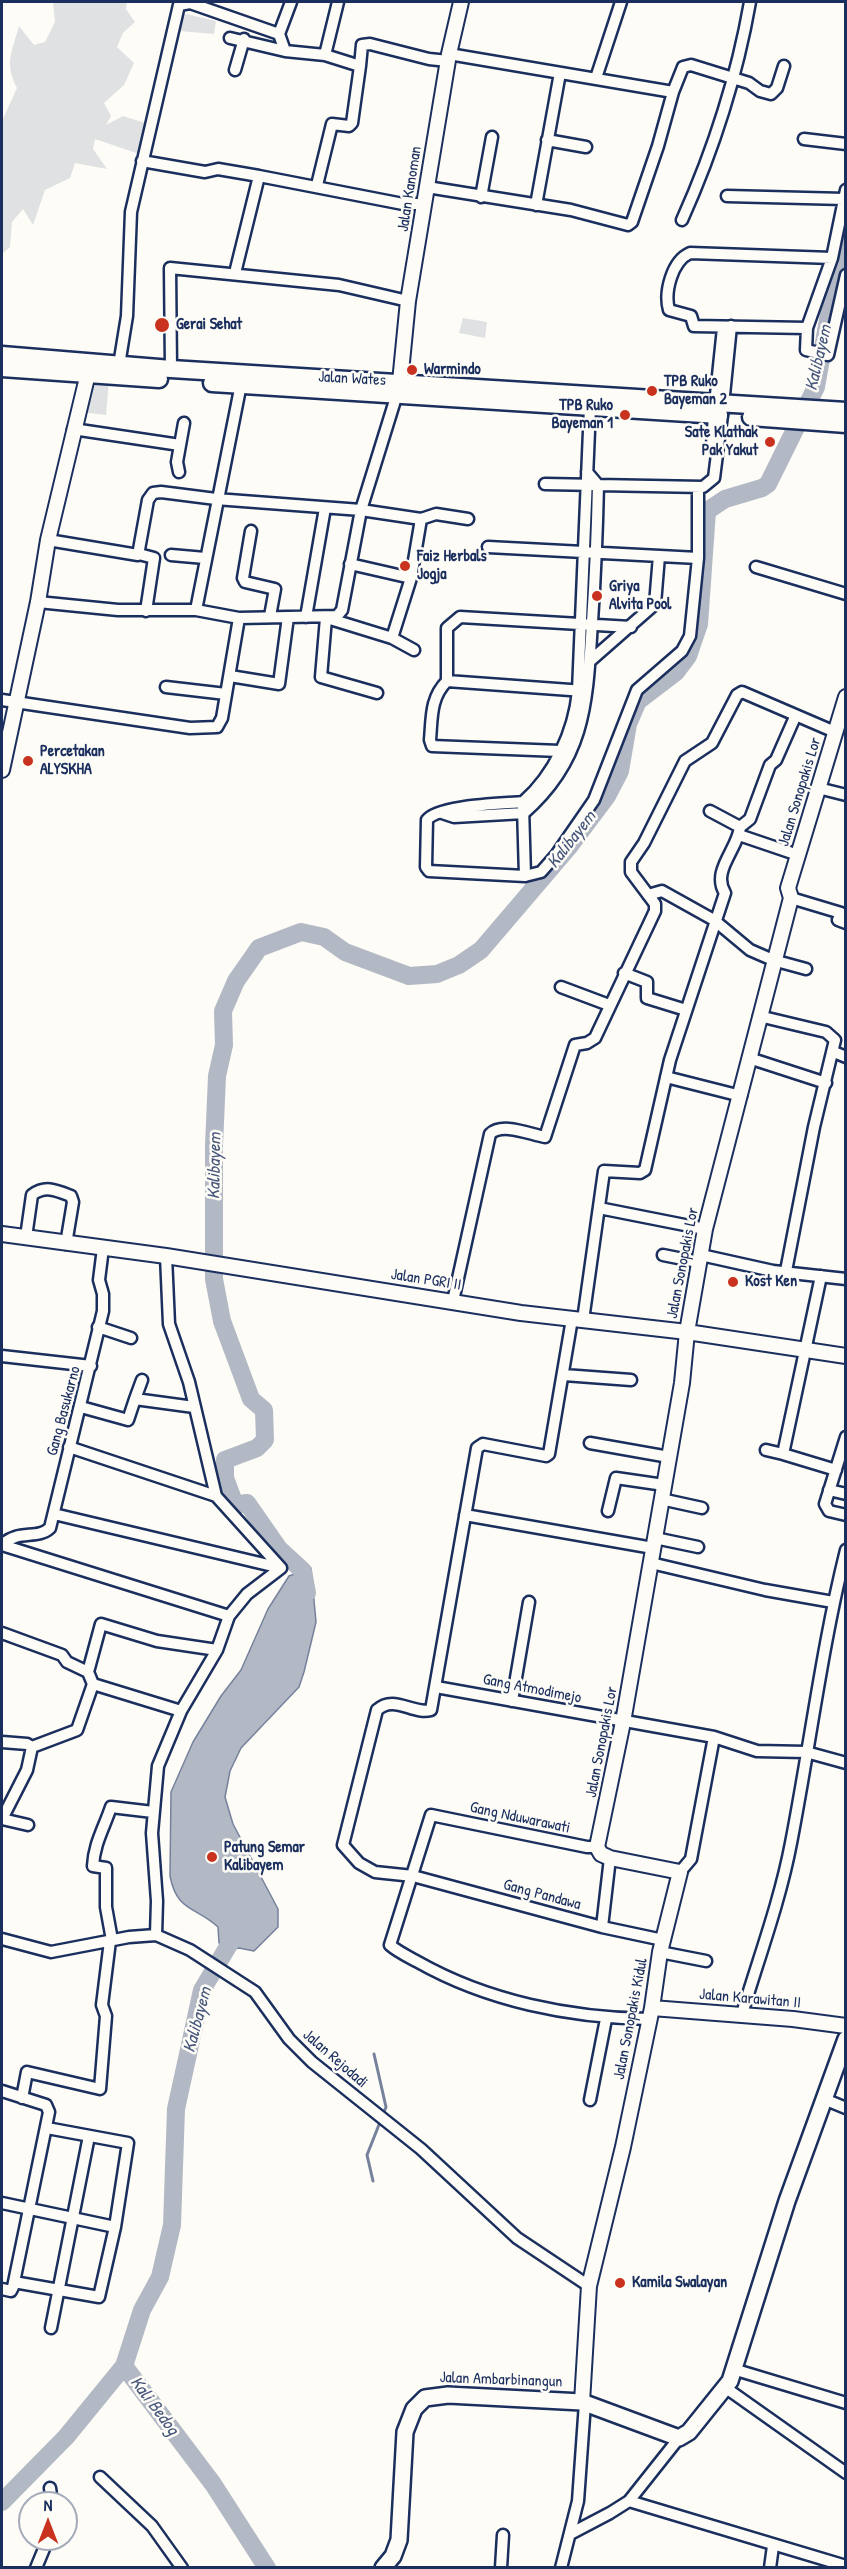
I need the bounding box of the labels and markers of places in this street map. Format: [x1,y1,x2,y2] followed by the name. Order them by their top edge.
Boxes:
[176,315,242,335] place label: Gerai Sehat
[153,316,171,334] marker: Gerai Sehat
[424,360,481,380] place label: Warmindo
[405,363,419,377] marker: Warmindo
[664,372,727,410] place label: TPB Ruko Bayeman 2
[645,384,659,398] marker: TPB Ruko Bayeman 2
[552,396,613,434] place label: TPB Ruko Bayeman 1
[618,408,632,422] marker: TPB Ruko Bayeman 1
[685,423,758,461] place label: Sate Klathak Pak Yakut
[763,435,777,449] marker: Sate Klathak Pak Yakut
[417,547,487,585] place label: Faiz Herbals Jogja
[398,559,412,573] marker: Faiz Herbals Jogja
[609,577,671,615] place label: Griya Alvita Pool
[590,589,604,603] marker: Griya Alvita Pool
[40,742,105,780] place label: Percetakan ALYSKHA
[21,754,35,768] marker: Percetakan ALYSKHA
[745,1272,797,1292] place label: Kost Ken
[726,1275,740,1289] marker: Kost Ken
[224,1838,305,1876] place label: Patung Semar Kalibayem
[205,1850,219,1864] marker: Patung Semar Kalibayem
[632,2273,727,2293] place label: Kamila Swalayan
[613,2276,627,2290] marker: Kamila Swalayan

